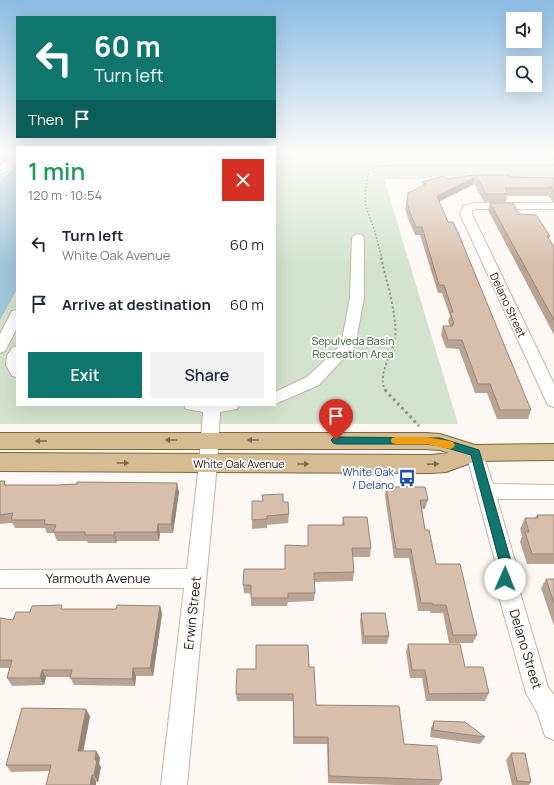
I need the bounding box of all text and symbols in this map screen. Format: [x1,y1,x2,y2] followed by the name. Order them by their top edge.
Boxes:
[506,12,542,92] map controls
[506,12,542,48] button: sound
[94,27,161,65] text: 60 m
[28,32,80,84] icon: left
[506,56,542,92] button: search
[94,63,164,87] text: Turn left
[71,108,93,130] icon: arrive
[28,109,63,130] text: Then
[28,154,85,187] text: 1 min
[222,159,264,201] button: close
[28,186,102,204] text: 120 m · 10:54
[62,225,124,246] text: Turn left
[28,233,50,255] icon: left
[230,234,264,255] text: 60 m
[62,246,170,264] text: White Oak Avenue
[487,270,530,340] street label: Delano Street
[28,293,50,315] icon: arrive
[62,294,211,315] text: Arrive at destination
[230,294,264,315] text: 60 m
[311,333,395,361] park label: Sepulveda Basin Recreation Area
[28,352,142,398] button: Exit
[150,352,264,398] button: Share
[319,399,353,440] pin
[325,405,347,427] icon: arrive
[164,437,177,443] one-way arrow
[246,437,259,443] one-way arrow
[34,438,47,444] one-way arrow
[193,456,285,471] street label: White Oak Avenue
[117,460,130,466] one-way arrow
[297,461,310,467] one-way arrow
[427,461,440,467] one-way arrow
[342,464,395,492] place label: White Oak / Delano
[397,468,417,488] bus stop icon: White Oak / Delano
[484,558,526,600] position arrow
[46,569,151,587] street label: Yarmouth Avenue
[179,575,205,651] street label: Erwin Street
[505,607,547,691] street label: Delano Street

